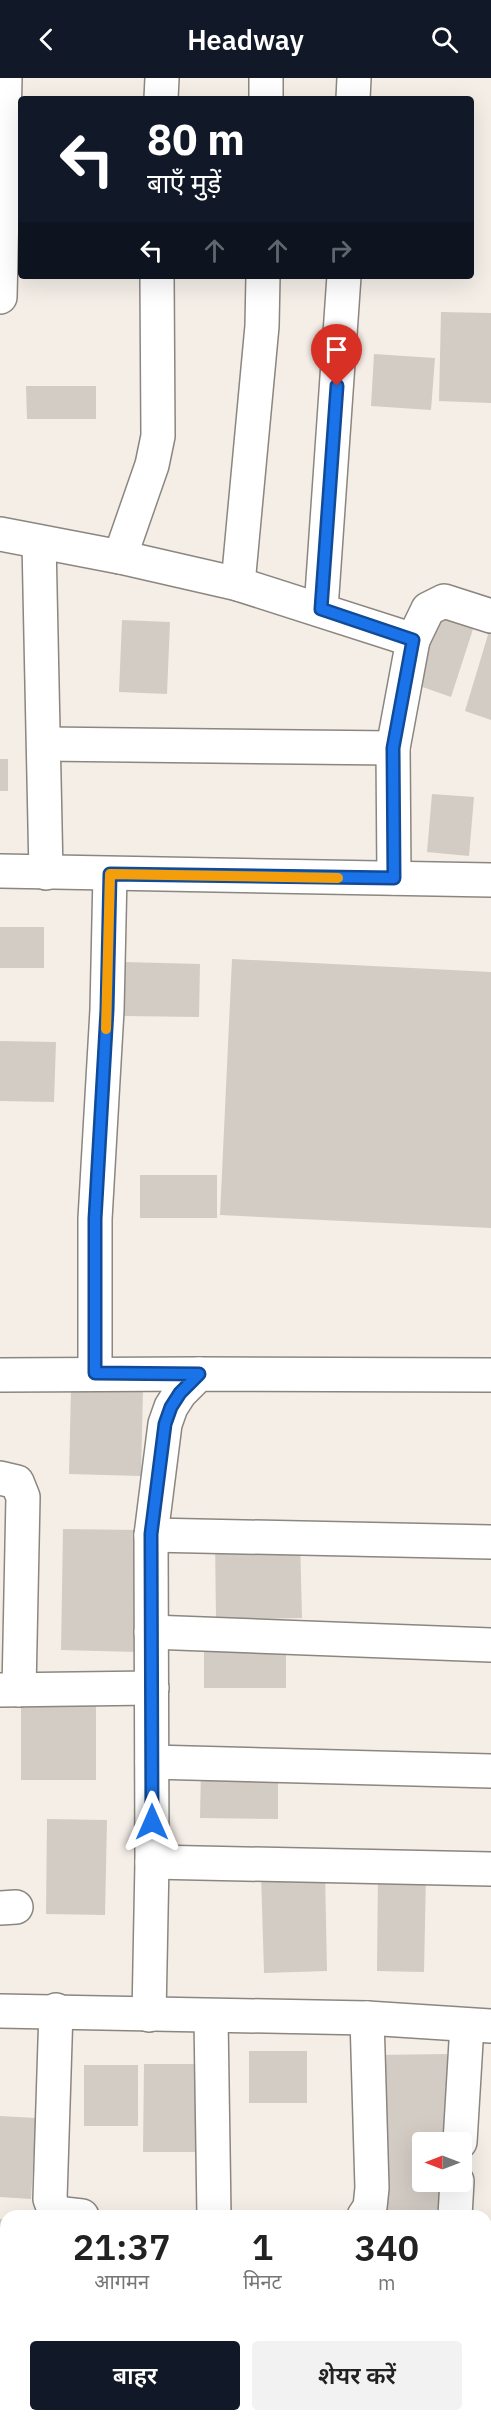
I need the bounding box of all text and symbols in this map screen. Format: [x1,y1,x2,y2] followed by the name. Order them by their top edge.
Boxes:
[187,22,304,57] text: Headway
[30,23,63,56] icon: back
[428,23,461,56] icon: search
[147,112,245,167] text: 80 m
[48,120,126,198] icon: left
[147,165,221,200] text: बाएँ मुड़ें
[135,234,168,267] icon: left
[198,234,231,267] icon: ahead
[261,234,294,267] icon: ahead
[324,234,357,267] icon: right
[311,324,362,386] pin
[320,333,353,366] icon: arrive
[120,1790,184,1854] position arrow
[412,2132,472,2192] north arrow
[412,2132,472,2192] map controls
[73,2223,171,2270] text: 21:37
[252,2223,273,2270] text: 1
[354,2224,419,2271] text: 340
[94,2268,149,2295] text: आगमन
[243,2268,282,2295] text: मिनट
[378,2269,396,2296] text: m
[30,2341,240,2410] button: बाहर
[252,2341,462,2410] button: शेयर करें

